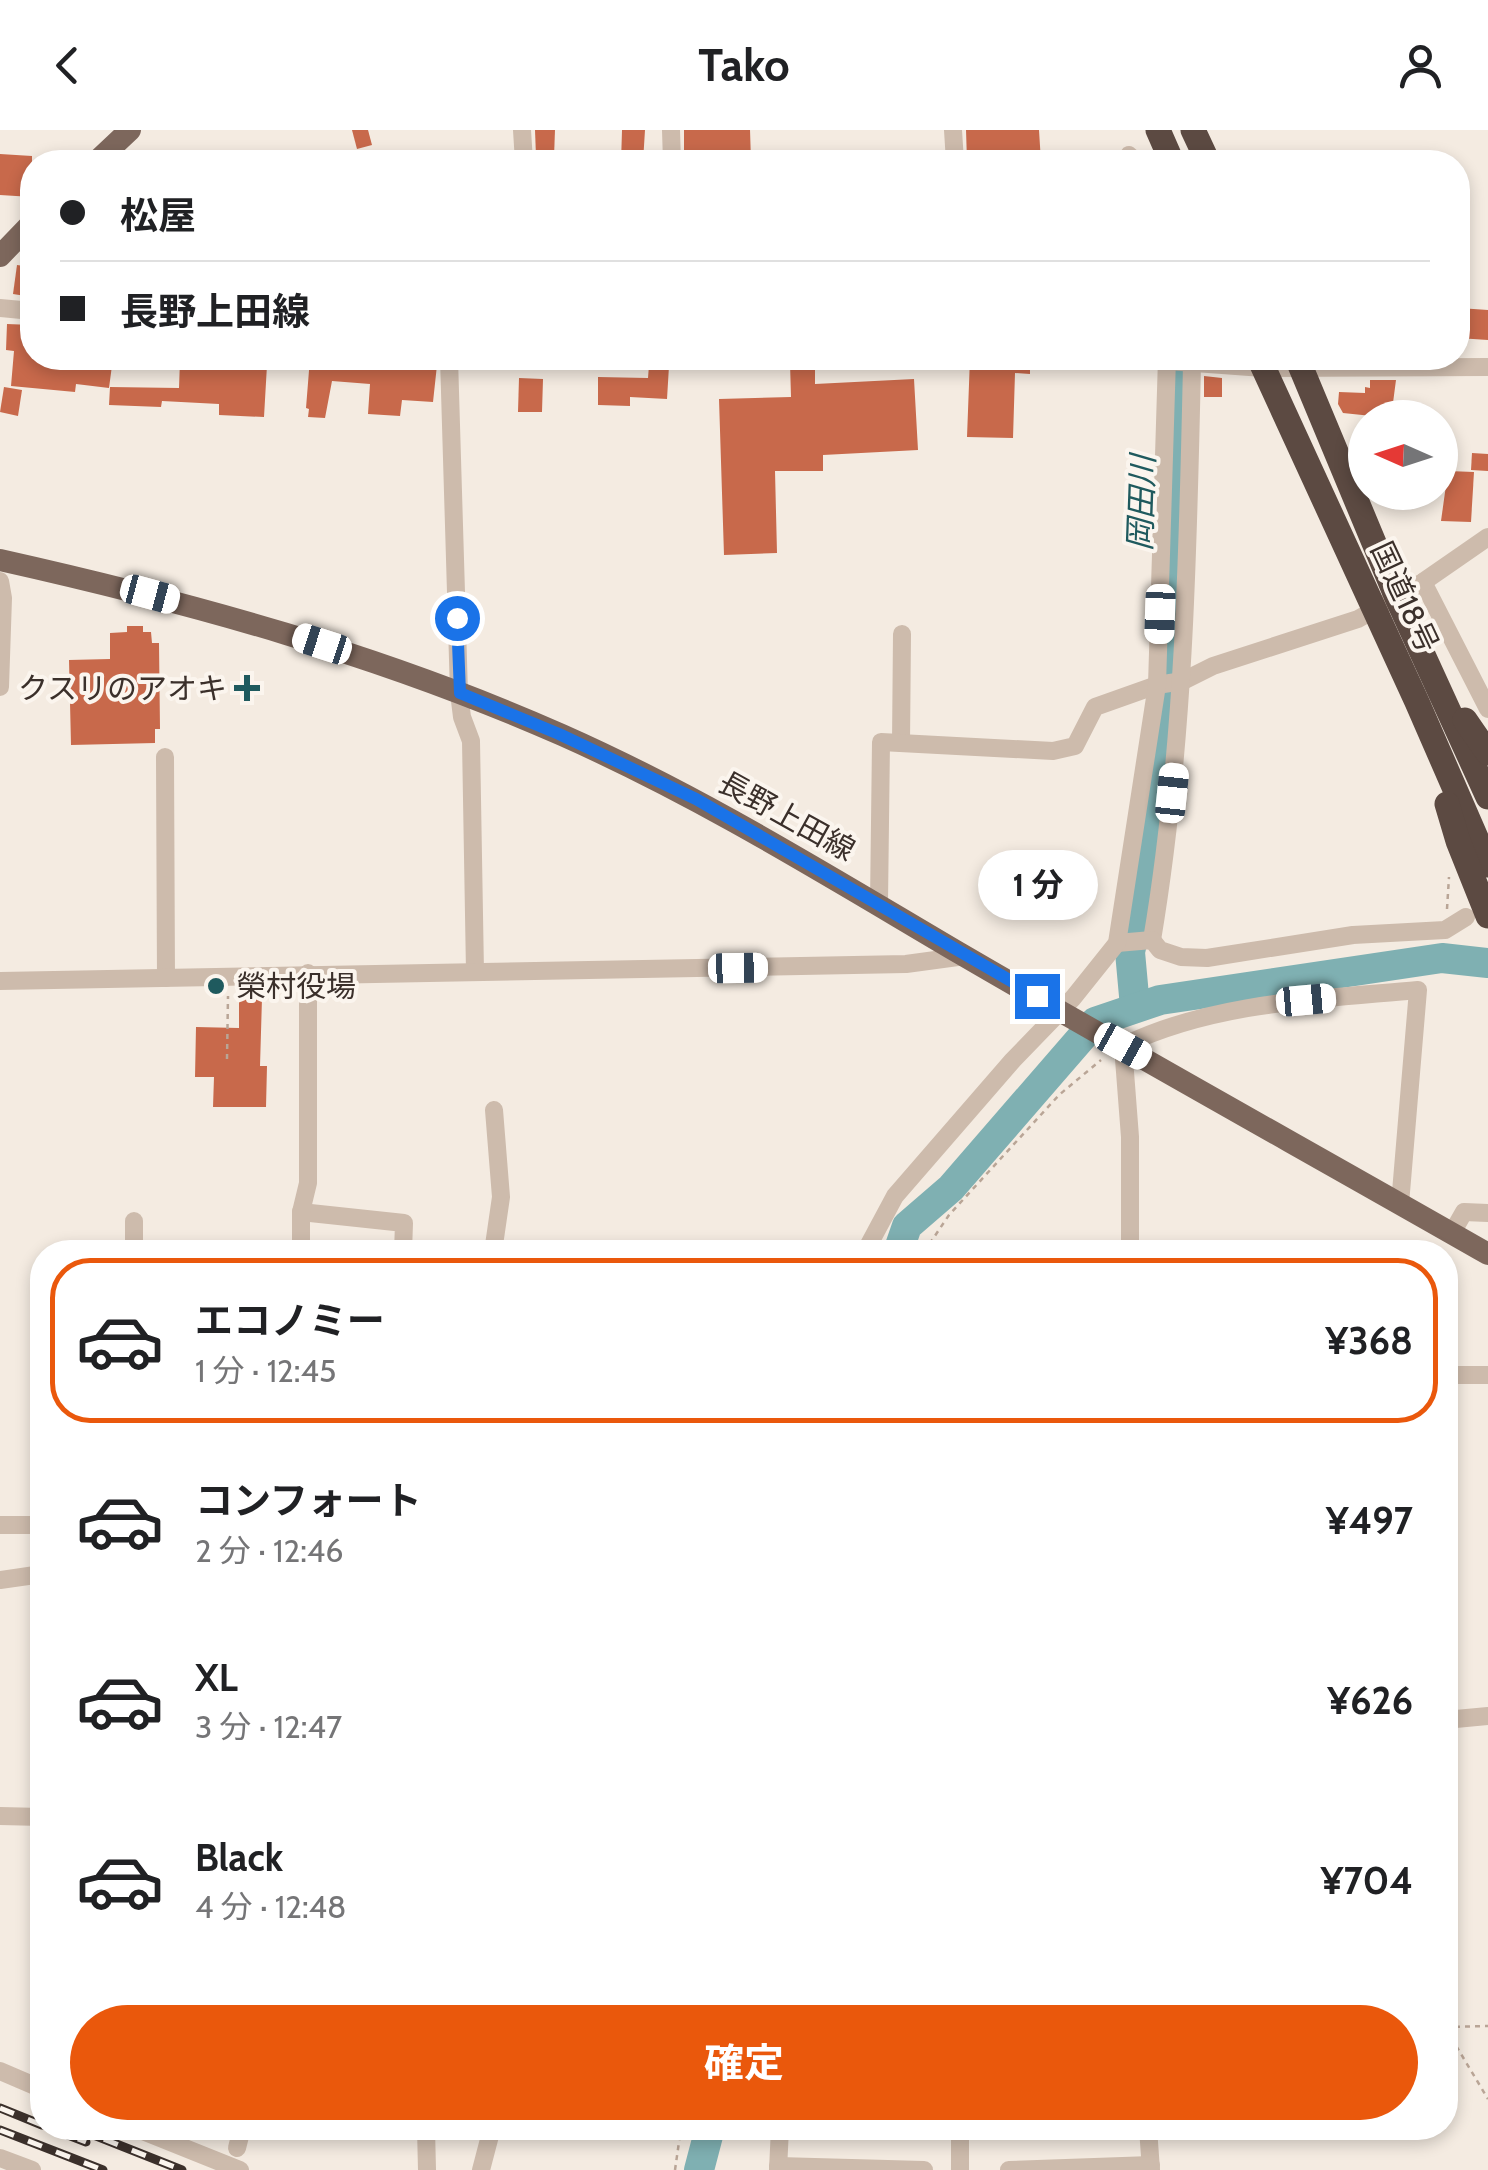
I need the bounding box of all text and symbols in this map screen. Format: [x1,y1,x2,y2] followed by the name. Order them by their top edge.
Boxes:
[40,38,95,93] icon: back
[698,38,790,92] text: Tako
[1393,38,1448,93] icon: person
[120,192,196,239] text: 松屋
[120,288,310,335] text: 長野上田線
[1348,400,1458,510] north arrow
[1348,400,1458,510] map controls
[1120,451,1162,552] water label: 岡田川
[1363,536,1447,658] street label: 国道18号
[117,572,183,616] car
[1144,583,1176,645] car
[435,596,480,641] route start
[289,620,355,668] car
[18,670,227,707] place label: クスリのアオキ
[236,677,258,699] marker: クスリのアオキ
[1154,762,1190,824] car
[712,763,862,869] street label: 長野上田線
[977,851,1097,921] callout: 1 分
[1012,865,1064,904] text: 1 分
[708,952,768,984] car
[236,968,356,1005] place label: 榮村役場
[1015,974,1060,1019] route end
[205,975,227,997] marker: 榮村役場
[1275,982,1337,1018] car
[1089,1018,1157,1074] car
[75,1296,165,1386] icon: car
[195,1297,385,1344] text: エコノミー
[1325,1317,1413,1364] text: ¥368
[195,1351,336,1390] text: 1 分 · 12:45
[75,1476,165,1566] icon: car
[195,1477,422,1524] text: コンフォート
[1326,1497,1413,1544] text: ¥497
[195,1531,344,1570] text: 2 分 · 12:46
[195,1654,238,1701] text: XL
[75,1656,165,1746] icon: car
[1327,1677,1413,1724] text: ¥626
[195,1707,342,1746] text: 3 分 · 12:47
[195,1834,283,1881] text: Black
[75,1836,165,1926] icon: car
[1321,1857,1413,1904] text: ¥704
[195,1887,346,1926] text: 4 分 · 12:48
[70,2005,1418,2120] button: 確定

